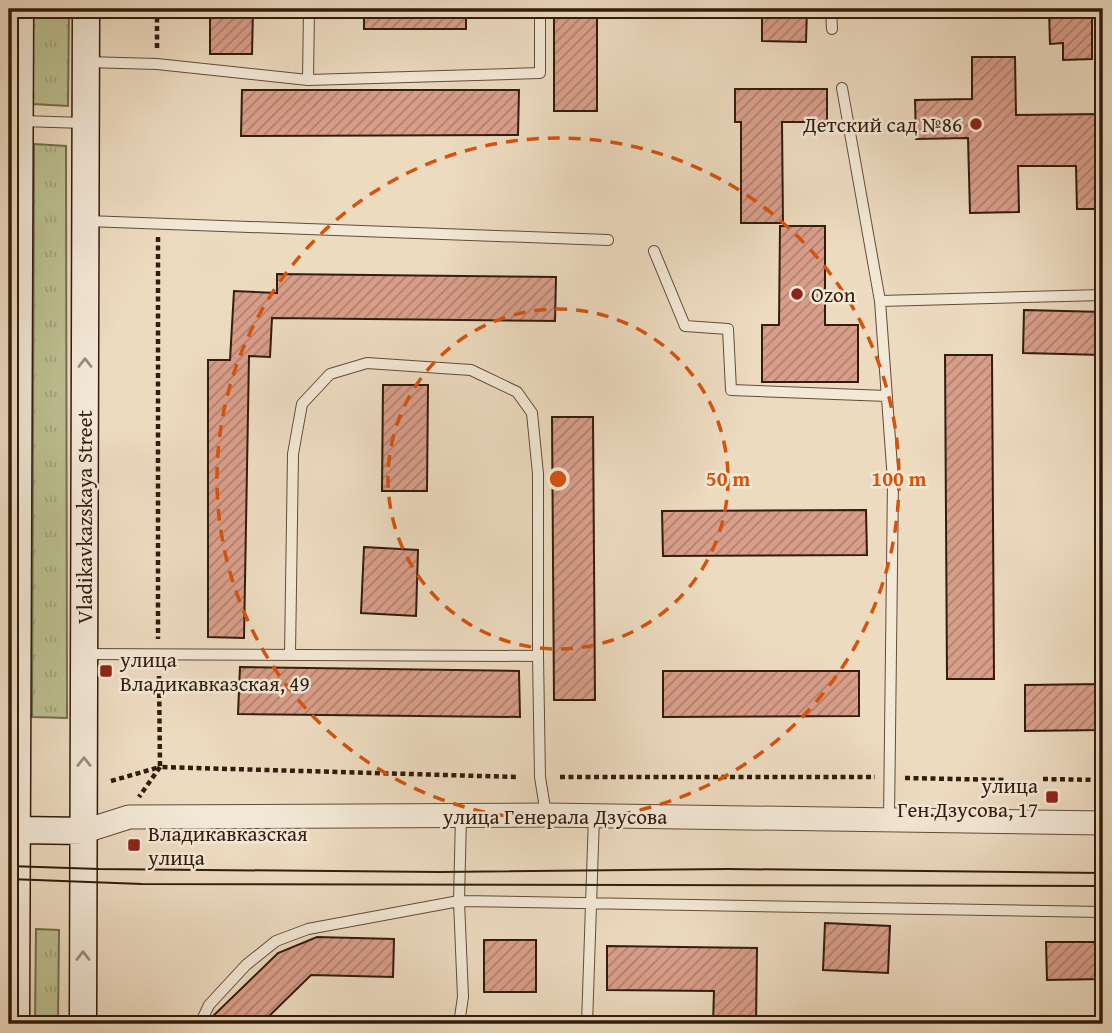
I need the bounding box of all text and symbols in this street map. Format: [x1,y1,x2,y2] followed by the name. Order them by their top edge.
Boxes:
[802,109,962,140] place label: Детский сад №86
[968,116,984,132] marker: Детский сад №86
[811,279,856,310] place label: Ozon
[789,286,805,302] marker: Ozon
[77,358,93,368] one-way arrow
[69,409,100,624] street label: Vladikavkazskaya Street
[706,463,750,494] text: 50 m
[871,463,927,494] text: 100 m
[546,467,570,491] centre of rings
[119,644,310,699] place label: улица Владикавказская, 49
[98,663,114,679] marker: улица Владикавказская, 49
[76,757,92,767] one-way arrow
[897,770,1038,825] place label: улица Ген.Дзусова, 17
[1044,789,1060,805] marker: улица Ген.Дзусова, 17
[442,801,667,832] street label: улица Генерала Дзусова
[147,818,308,873] place label: Владикавказская улица
[126,837,142,853] marker: Владикавказская улица
[75,950,91,961] one-way arrow

